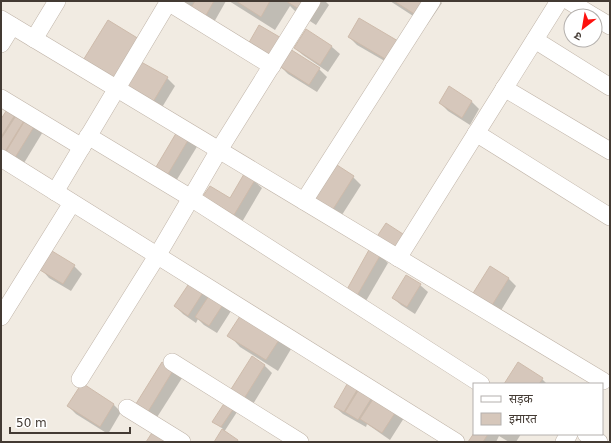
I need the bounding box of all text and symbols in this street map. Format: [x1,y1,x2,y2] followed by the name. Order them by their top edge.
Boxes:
[563,8,603,48] north arrow
[572,29,584,43] text: उ
[473,383,603,435] legend
[509,392,534,406] text: सड़क
[10,409,130,435] scale bar
[509,412,538,426] text: इमारत
[16,416,47,430] text: 50 m

